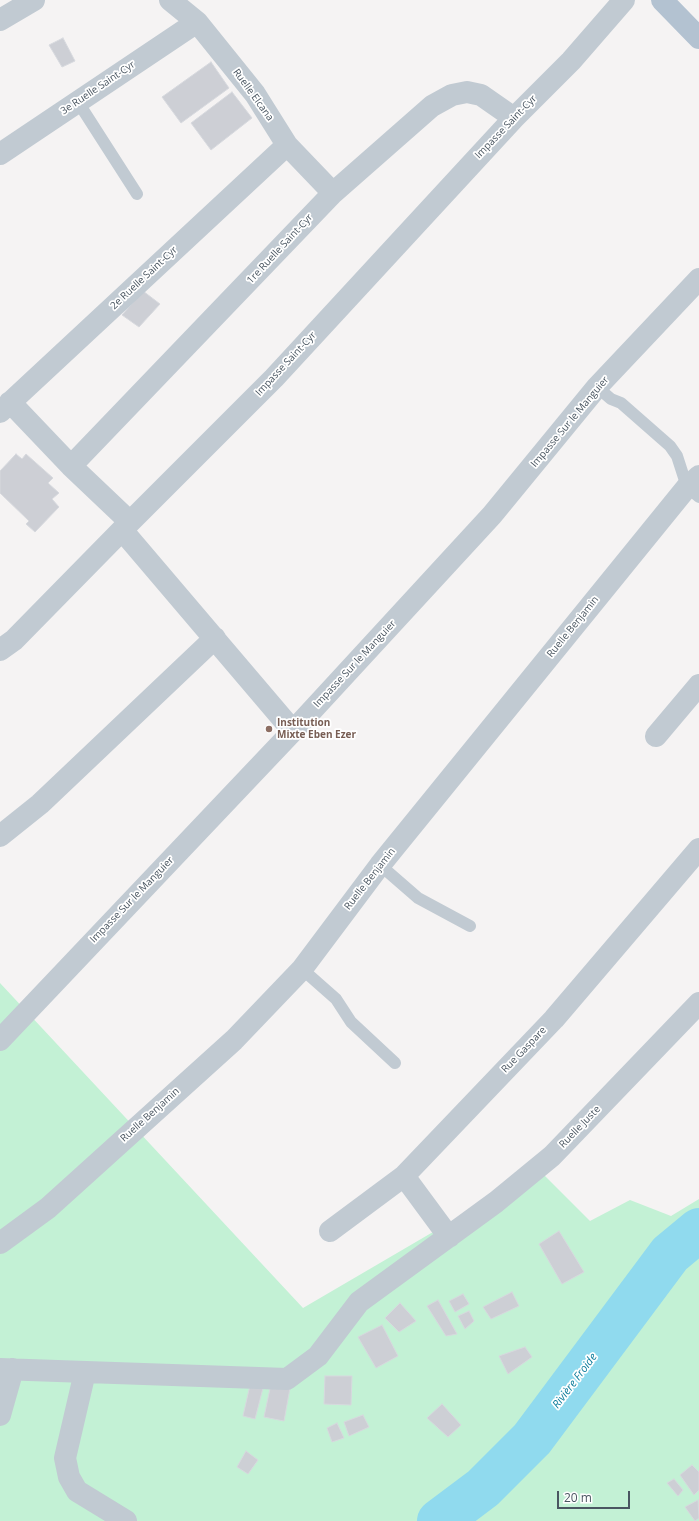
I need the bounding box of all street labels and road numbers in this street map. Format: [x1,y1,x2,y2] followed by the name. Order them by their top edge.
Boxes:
[59,59,137,117] street label: 3e Ruelle Saint-Cyr
[230,67,276,123] street label: Ruelle Elcana
[473,93,539,161] street label: Impasse Saint-Cyr
[245,212,315,286] street label: 1re Ruelle Saint-Cyr
[108,244,180,312] street label: 2e Ruelle Saint-Cyr
[253,329,319,399] street label: Impasse Saint-Cyr
[528,374,612,470] street label: Impasse Sur le Manguier
[545,594,601,660] street label: Ruelle Benjamin
[311,618,399,710] street label: Impasse Sur le Manguier
[342,846,398,912] street label: Ruelle Benjamin
[88,854,176,946] street label: Impasse Sur le Manguier
[499,1024,549,1076] street label: Rue Gaspare
[118,1085,182,1145] street label: Ruelle Benjamin
[557,1103,603,1151] street label: Ruelle Juste

